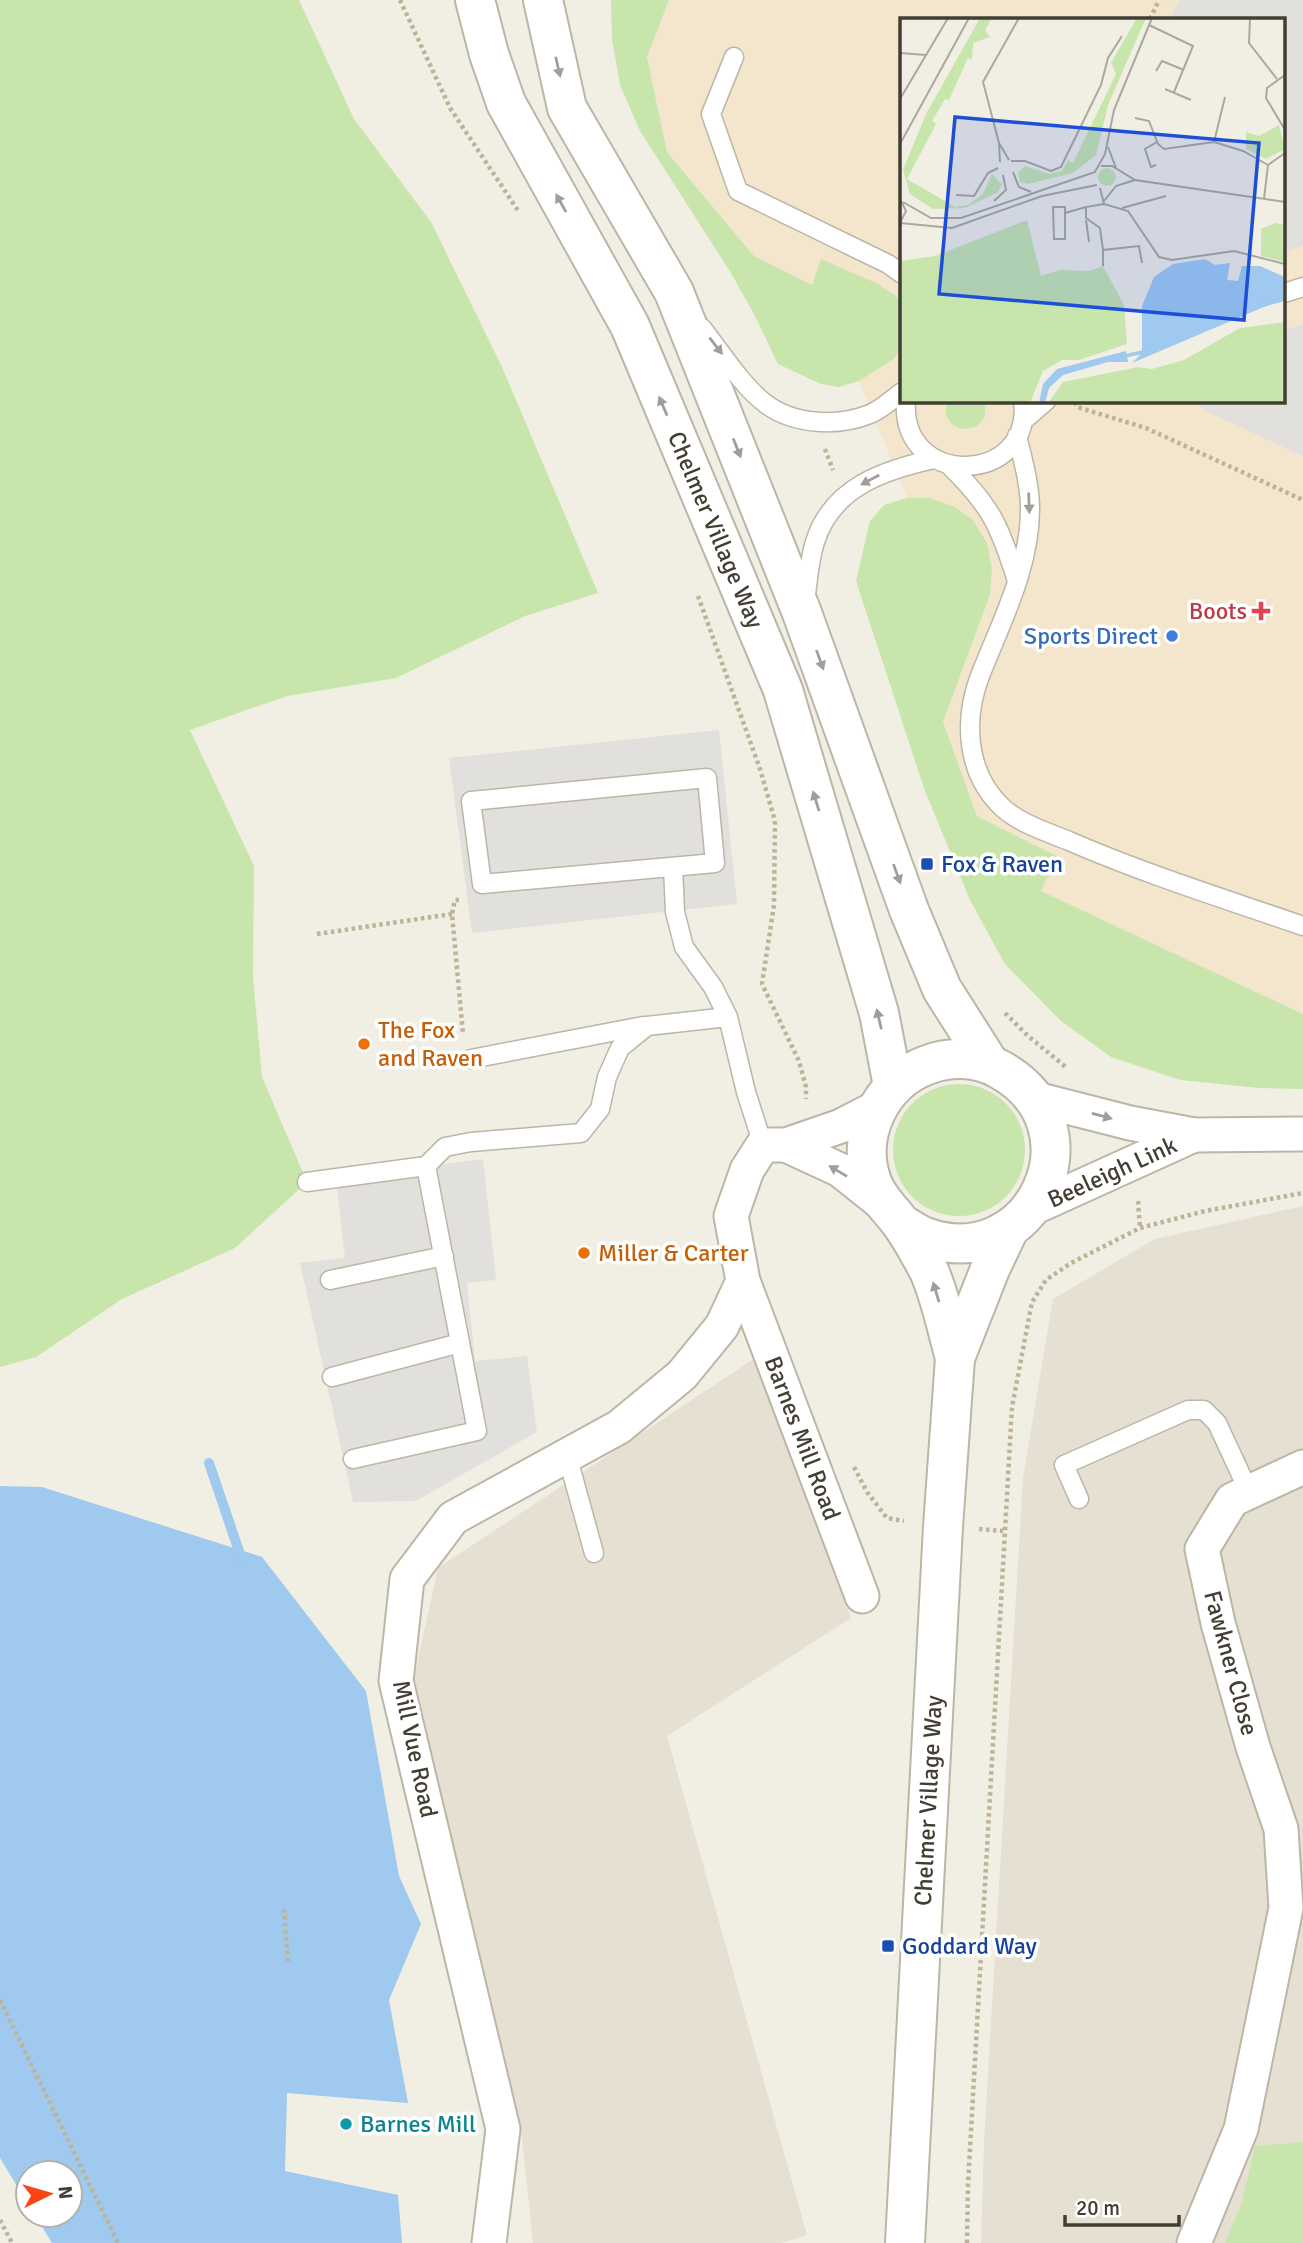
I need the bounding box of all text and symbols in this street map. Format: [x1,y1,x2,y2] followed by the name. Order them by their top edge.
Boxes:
[900,18,1286,402] inset map
[553,56,564,78] one-way arrow
[555,193,567,213] one-way arrow
[708,337,723,355] one-way arrow
[658,395,669,416] one-way arrow
[661,427,770,633] street label: Chelmer Village Way
[731,438,742,459] one-way arrow
[860,474,880,486] one-way arrow
[1024,492,1035,514] one-way arrow
[1189,596,1247,626] place label: Boots
[1253,603,1269,619] marker: Boots
[1024,621,1158,651] place label: Sports Direct
[1164,628,1180,644] marker: Sports Direct
[815,650,826,671] one-way arrow
[810,790,820,811] one-way arrow
[941,849,1063,879] place label: Fox & Raven
[919,856,935,872] marker: Fox & Raven
[891,864,902,885] one-way arrow
[874,1008,885,1030] one-way arrow
[378,1015,483,1073] place label: The Fox and Raven
[356,1036,372,1052] marker: The Fox and Raven
[1091,1111,1113,1122] one-way arrow
[1043,1130,1181,1215] street label: Beeleigh Link
[828,1164,847,1177] one-way arrow
[598,1238,749,1268] place label: Miller & Carter
[576,1245,592,1261] marker: Miller & Carter
[930,1282,940,1303] one-way arrow
[758,1352,847,1524] street label: Barnes Mill Road
[1197,1587,1265,1739] street label: Fawkner Close
[386,1678,444,1820] street label: Mill Vue Road
[908,1695,949,1907] street label: Chelmer Village Way
[902,1931,1037,1961] place label: Goddard Way
[880,1938,896,1954] marker: Goddard Way
[360,2109,476,2139] place label: Barnes Mill
[338,2116,354,2132] marker: Barnes Mill
[14,2159,84,2229] north arrow
[1065,2184,1179,2228] scale bar
[52,2185,77,2200] text: N
[1076,2195,1120,2221] text: 20 m

